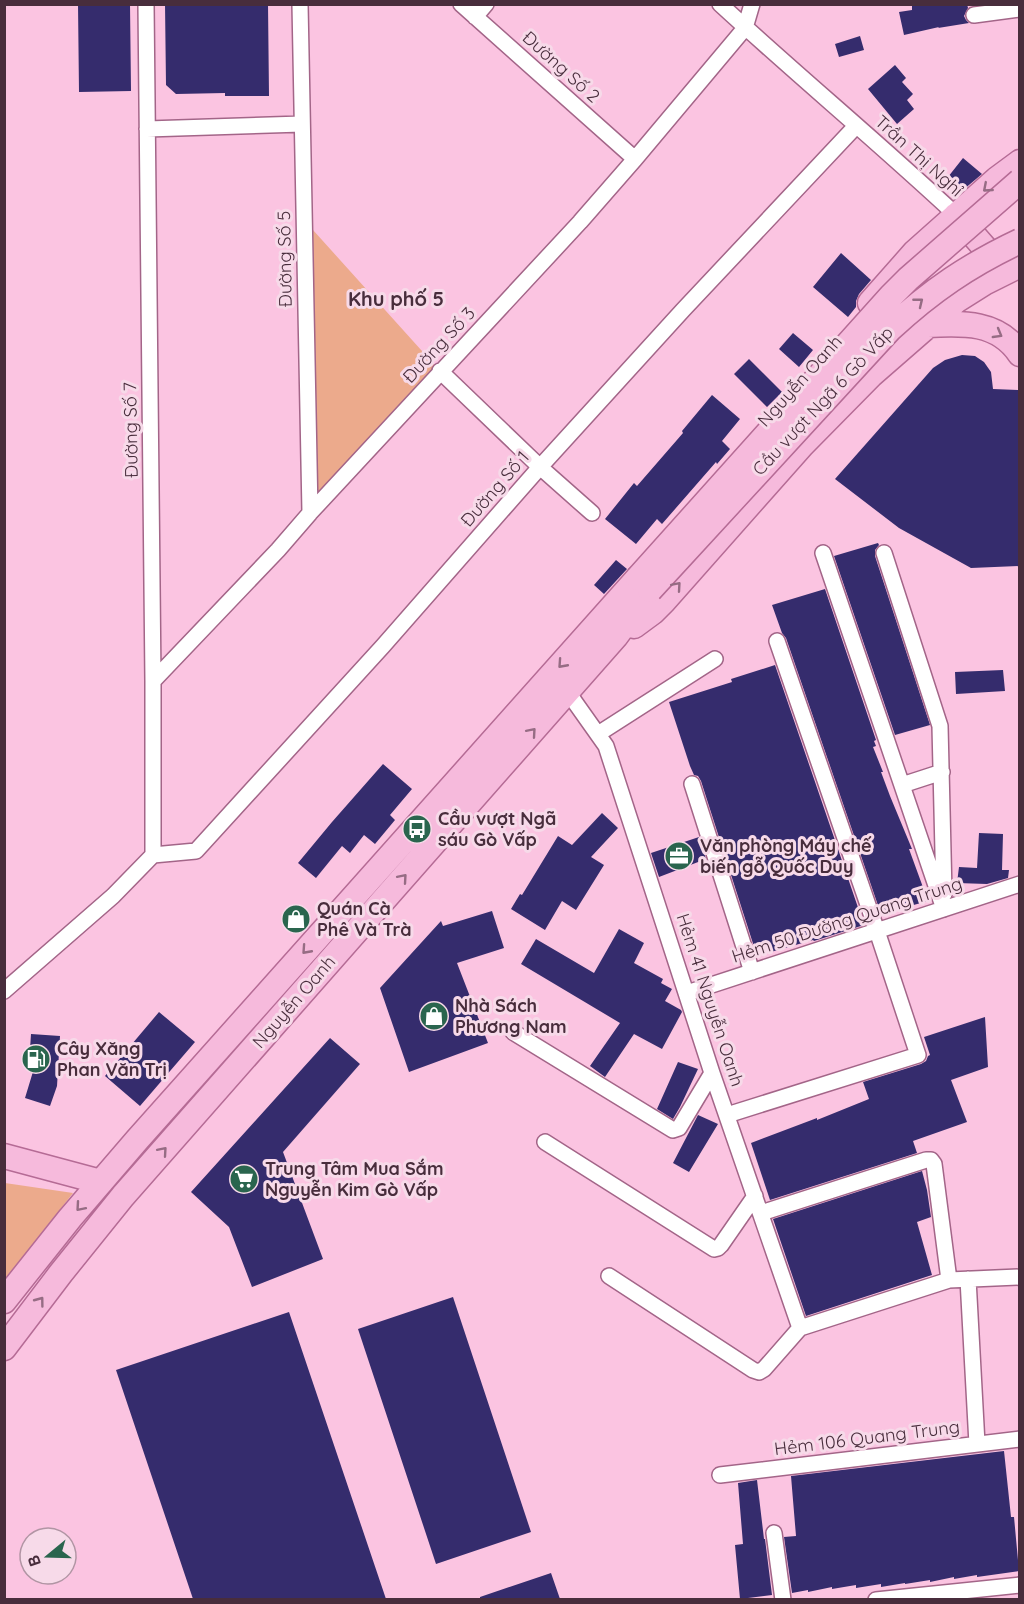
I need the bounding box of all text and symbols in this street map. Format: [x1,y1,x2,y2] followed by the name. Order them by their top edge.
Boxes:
[518,26,605,107] street label: Đường Số 2
[870,110,968,201] street label: Trần Thị Nghỉ
[984,181,994,192] one-way arrow
[272,211,297,307] street label: Đường Số 5
[348,286,444,311] district label: Khu phố 5
[913,299,924,310] one-way arrow
[398,302,480,388] street label: Đường Số 3
[747,321,898,480] street label: Cầu vượt Ngã 6 Gò Vấp
[991,326,1002,337] one-way arrow
[752,330,847,431] street label: Nguyễn Oanh
[118,382,143,478] street label: Đường Số 7
[455,446,534,531] street label: Đường Số 1
[670,582,681,593] one-way arrow
[558,657,569,667] one-way arrow
[525,728,536,738] one-way arrow
[438,807,556,851] place label: Cầu vượt Ngã sáu Gò Vấp
[401,813,433,845] bus stop icon: Cầu vượt Ngã sáu Gò Vấp
[700,834,872,878] place label: Văn phòng Máy chế biến gỗ Quốc Duy
[663,840,695,872] office icon: Văn phòng Máy chế biến gỗ Quốc Duy
[729,871,965,968] street label: Hẻm 50 Đường Quang Trung
[396,874,407,885] one-way arrow
[317,897,411,941] place label: Quán Cà Phê Và Trà
[280,903,312,935] shop icon: Quán Cà Phê Và Trà
[672,910,749,1089] street label: Hẻm 41 Nguyễn Oanh
[302,943,313,954] one-way arrow
[247,951,340,1053] street label: Nguyễn Oanh
[455,994,567,1038] place label: Nhà Sách Phương Nam
[418,1000,450,1032] shop icon: Nhà Sách Phương Nam
[57,1037,167,1081] place label: Cây Xăng Phan Văn Trị
[20,1043,52,1075] fuel station icon: Cây Xăng Phan Văn Trị
[156,1147,167,1158] one-way arrow
[265,1157,444,1201] place label: Trung Tâm Mua Sắm Nguyễn Kim Gò Vấp
[228,1163,260,1195] supermarket icon: Trung Tâm Mua Sắm Nguyễn Kim Gò Vấp
[76,1200,87,1211] one-way arrow
[32,1297,43,1308] one-way arrow
[773,1415,961,1460] street label: Hẻm 106 Quang Trung
[18,1526,78,1586] north arrow
[23,1553,45,1569] text: B

